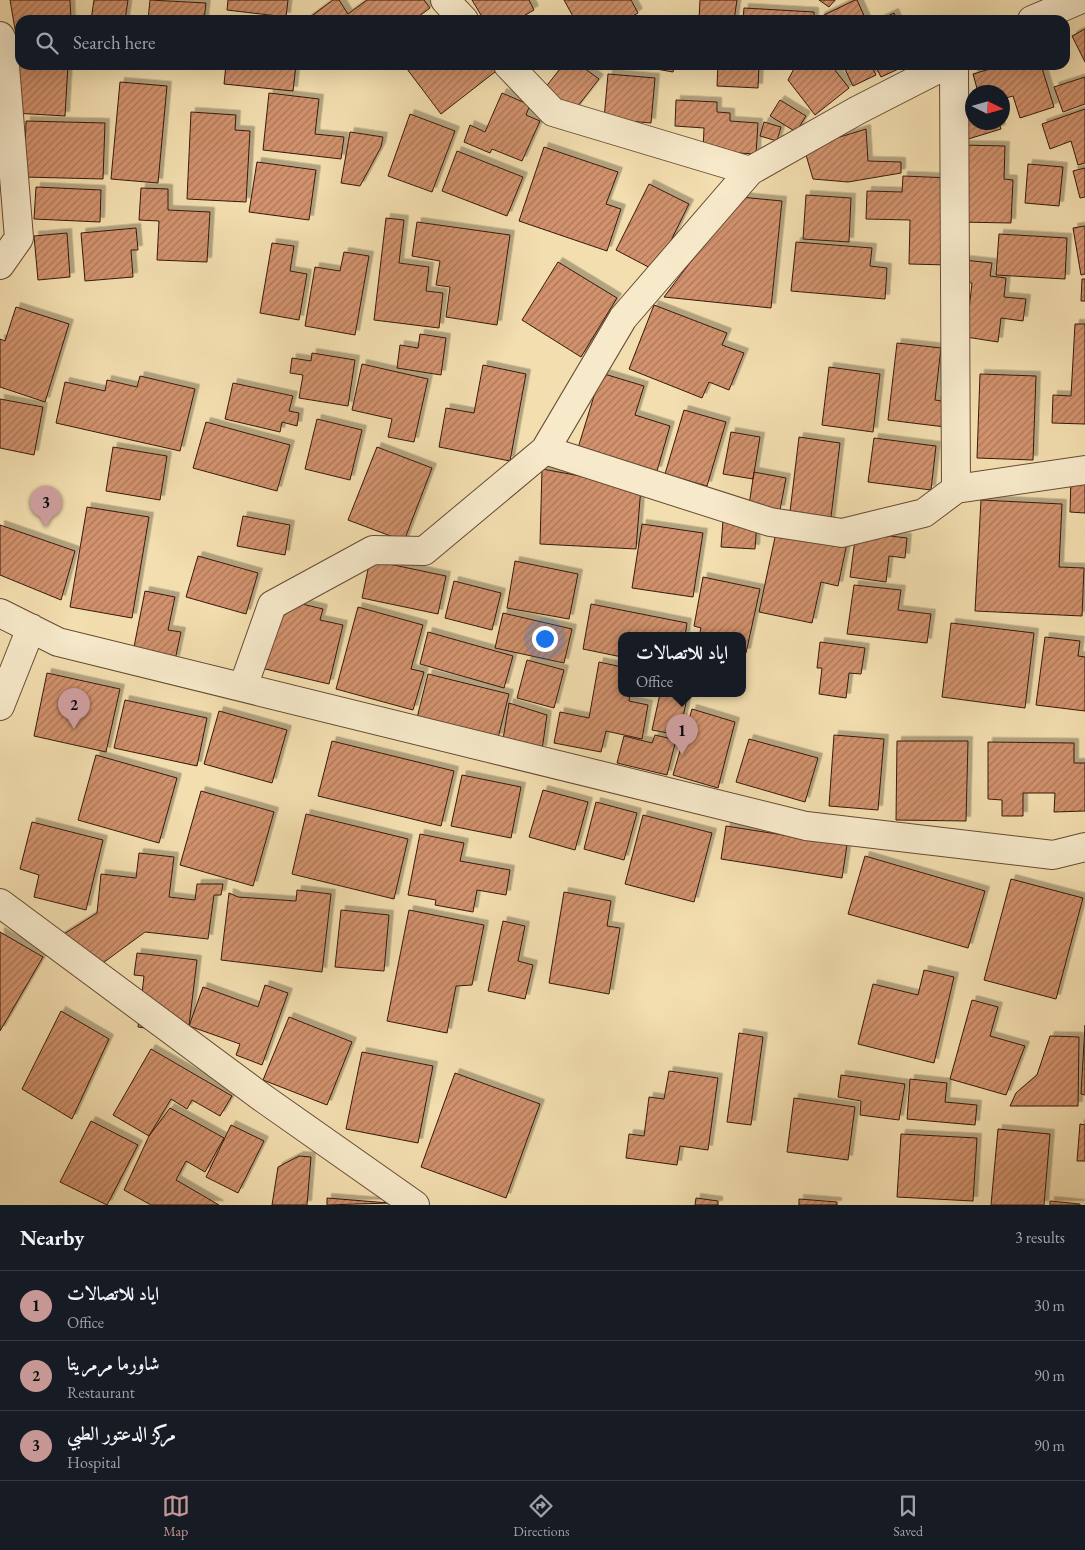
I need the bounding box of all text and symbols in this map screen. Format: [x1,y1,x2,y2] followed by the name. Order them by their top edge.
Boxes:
[15,15,1070,70] search box
[33,29,61,57] icon: search
[73,30,155,55] text: Search here
[965,85,1010,130] north arrow
[30,486,62,527] pin: 3
[532,626,558,652] your location
[618,632,746,697] popup
[636,640,728,665] text: اياد للاتصالات
[636,671,673,692] text: Office
[58,688,90,729] pin: 2
[666,714,698,755] pin: 1
[20,1224,84,1251] text: Nearby
[1015,1227,1065,1248] text: 3 results
[67,1281,159,1306] text: اياد للاتصالات
[32,1295,40,1316] text: 1
[1034,1295,1065,1316] text: 30 m
[67,1312,104,1333] text: Office
[67,1351,160,1376] text: شاورما مرمريتا
[32,1365,40,1386] text: 2
[1034,1365,1065,1386] text: 90 m
[67,1382,135,1403] text: Restaurant
[67,1421,176,1446] text: مركز الدعتور الطبي
[32,1435,40,1456] text: 3
[1034,1435,1065,1456] text: 90 m
[67,1452,121,1473] text: Hospital
[162,1492,190,1540] tab: Map
[513,1492,570,1540] tab: Directions
[893,1492,923,1540] tab: Saved

